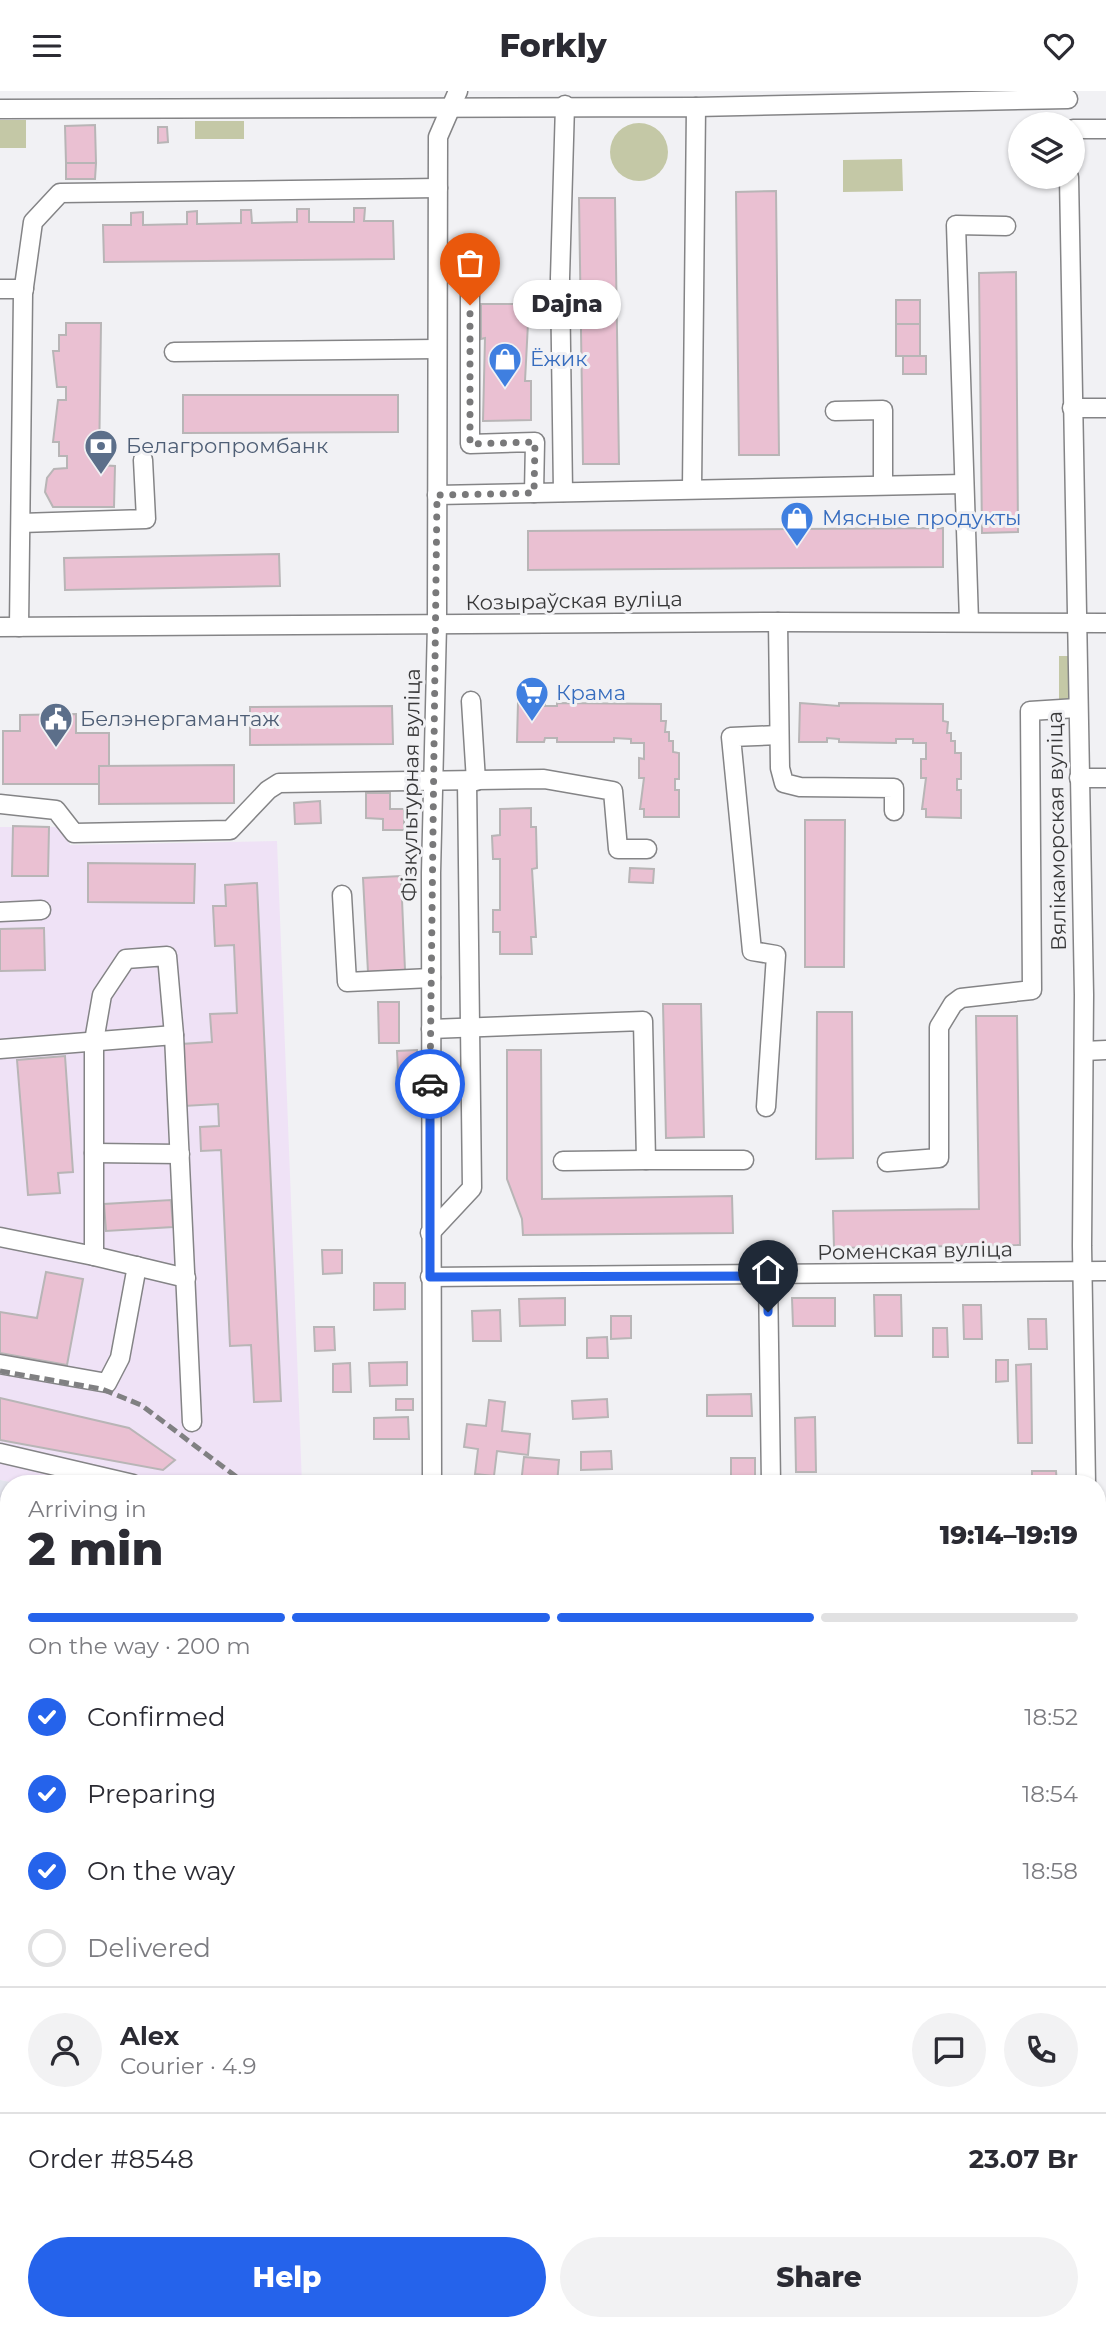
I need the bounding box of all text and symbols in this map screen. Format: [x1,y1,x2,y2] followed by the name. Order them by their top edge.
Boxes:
[499,26,607,65] text: Forkly
[28,27,66,65] icon: menu
[1040,27,1078,65] icon: heart
[1008,112,1085,189] map controls
[1008,112,1085,189] button: layers
[440,233,500,305] pin
[451,244,489,282] icon: bag
[512,281,620,329] callout: Dajna
[531,290,603,318] text: Dajna
[486,340,524,389] shop icon: Ёжик
[530,346,588,371] place label: Ёжик
[82,427,120,476] bank icon: Белагропромбанк
[126,433,328,458] place label: Белагропромбанк
[778,499,816,548] shop icon: Мясные продукты
[822,505,1022,530] place label: Мясные продукты
[465,586,683,615] street label: Козыраўская вуліца
[396,668,425,902] street label: Фізкультурная вуліца
[513,674,551,723] supermarket icon: Крама
[556,680,626,705] place label: Крама
[37,700,75,749] public building icon: Белэнергамантаж
[80,706,280,731] place label: Белэнергамантаж
[1042,711,1071,951] street label: Вялікаморская вуліца
[395,1049,465,1119] courier
[411,1065,449,1103] icon: car
[817,1236,1013,1265] street label: Роменская вуліца
[738,1240,798,1312] pin
[749,1251,787,1289] icon: home
[28,1495,147,1523] text: Arriving in
[940,1519,1078,1551] text: 19:14–19:19
[28,1520,163,1577] text: 2 min
[28,1632,251,1660] text: On the way · 200 m
[28,1698,66,1736] icon: check
[87,1701,226,1733] text: Confirmed
[1024,1703,1078,1731] text: 18:52
[28,1775,66,1813] icon: check
[87,1778,216,1810] text: Preparing
[1022,1780,1078,1808] text: 18:54
[28,1852,66,1890] icon: check
[87,1855,235,1887] text: On the way
[1022,1857,1078,1885] text: 18:58
[87,1932,211,1964] text: Delivered
[28,2013,102,2087] button: person
[912,2013,986,2087] button: chat
[1004,2013,1078,2087] button: phone
[120,2020,179,2052] text: Alex
[120,2052,256,2080] text: Courier · 4.9
[28,2143,194,2175] text: Order #8548
[969,2143,1078,2175] text: 23.07 Br
[28,2237,546,2317] button: Help
[560,2237,1078,2317] button: Share

